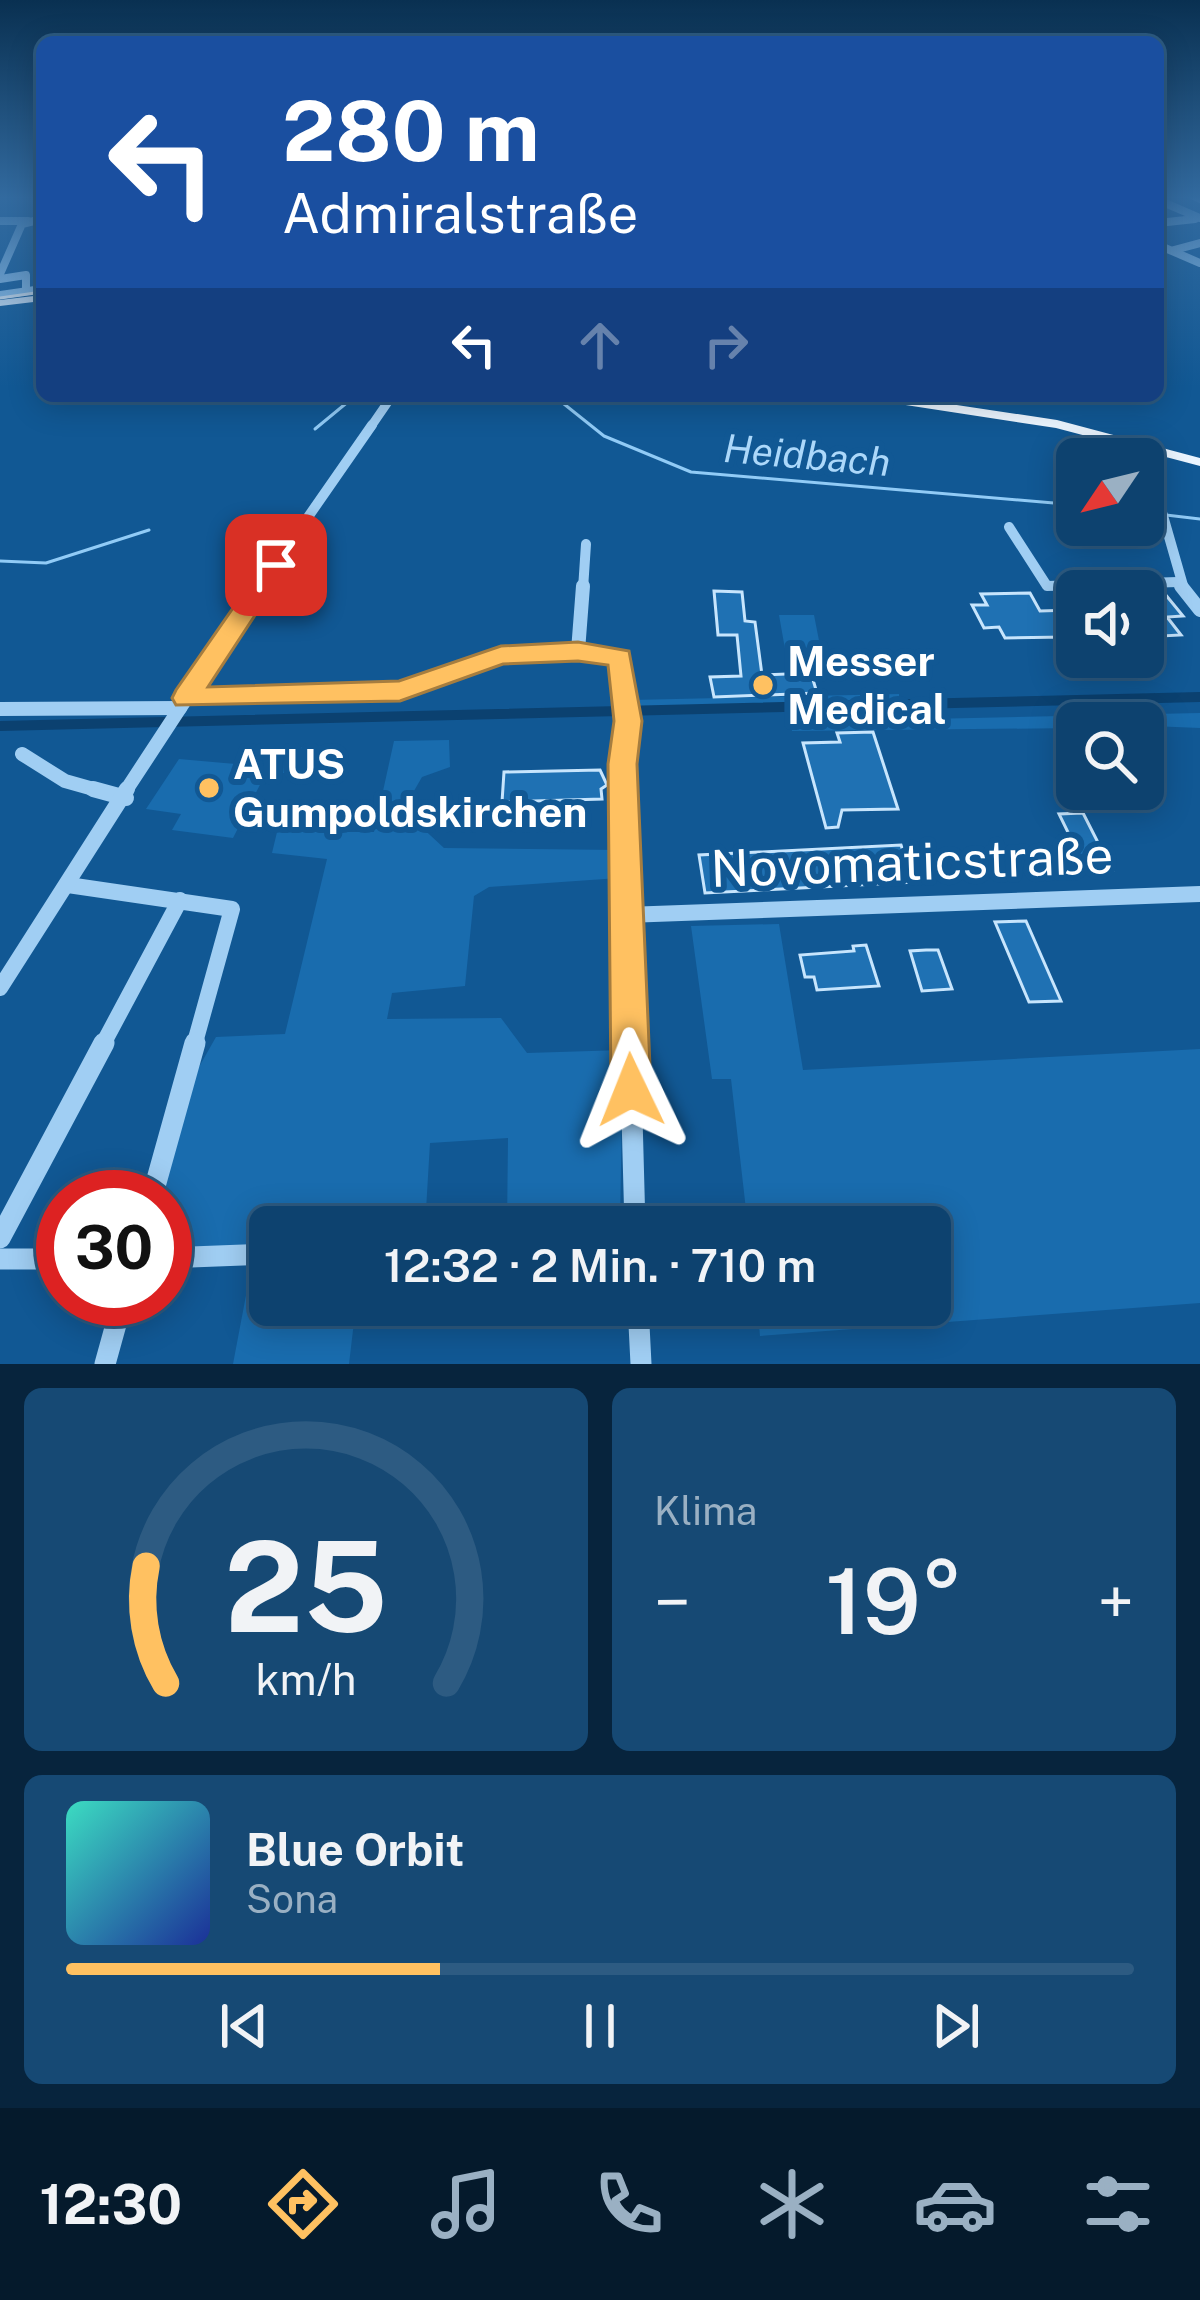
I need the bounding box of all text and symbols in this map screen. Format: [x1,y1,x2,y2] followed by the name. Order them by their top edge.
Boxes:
[282,81,540,180] text: 280 m
[84,84,240,240] icon: left
[282,182,638,245] text: Admiralstraße
[441,312,507,378] icon: left
[567,312,633,378] icon: ahead
[693,312,759,378] icon: right
[722,425,892,485] water label: Heidbach
[1056,438,1164,546] north arrow
[1056,438,1164,810] map controls
[225,514,327,616] pin
[243,532,309,598] icon: arrive
[1056,570,1164,678] button: sound
[787,636,947,733] place label: Messer Medical
[750,672,776,698] marker: Messer Medical
[1056,702,1164,810] button: search
[233,739,587,836] place label: ATUS Gumpoldskirchen
[196,775,222,801] marker: ATUS Gumpoldskirchen
[710,825,1114,898] street label: Novomaticstraße
[568,1027,694,1153] position arrow
[36,1170,192,1326] speed limit sign: 30
[384,1239,816,1292] text: 12:32 · 2 Min. · 710 m
[654,1488,757,1534] text: Klima
[224,1513,388,1660] text: 25
[825,1548,963,1654] text: 19°
[654,1563,691,1641] text: −
[1097,1563,1134,1641] text: +
[256,1653,356,1704] text: km/h
[246,1823,464,1876] text: Blue Orbit
[246,1876,338,1922] text: Sona
[211,1993,277,2059] icon: previous
[567,1993,633,2059] icon: pause
[923,1993,989,2059] icon: next
[261,2162,345,2246] icon: directions
[424,2162,508,2246] icon: music
[587,2162,671,2246] icon: phone
[750,2162,834,2246] icon: climate
[913,2162,997,2246] icon: car
[1076,2162,1160,2246] icon: filters
[40,2173,182,2236] text: 12:30

